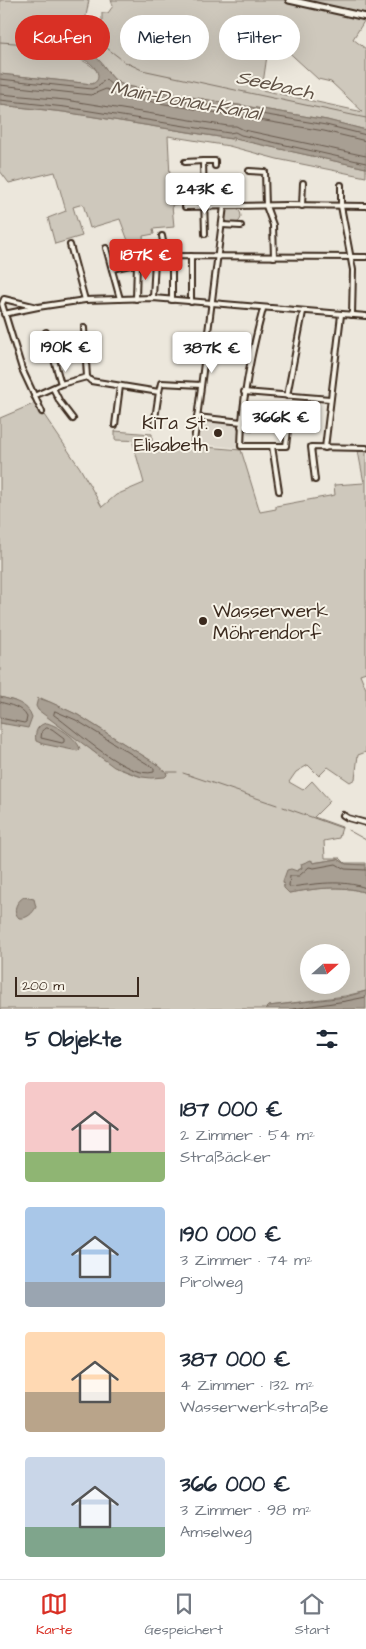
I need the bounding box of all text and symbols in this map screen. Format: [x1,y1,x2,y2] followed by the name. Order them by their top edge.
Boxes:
[15,15,110,60] chip: Kaufen
[120,15,209,60] chip: Mieten
[219,15,300,60] chip: Filter
[234,63,317,107] water label: Seebach
[108,74,266,128] water label: Main-Donau-Kanal
[164,172,246,215] pin: 243K €
[177,178,234,200] text: 243K €
[105,238,187,281] pin: 187K €
[120,244,172,266] text: 187K €
[25,330,107,373] pin: 190K €
[171,332,253,374] pin: 387K €
[41,336,91,358] text: 190K €
[183,337,241,359] text: 387K €
[240,400,322,443] pin: 366K €
[252,406,310,428] text: 366K €
[134,410,209,459] place label: KiTa St. Elisabeth
[212,427,224,439] marker: KiTa St. Elisabeth
[213,598,328,647] place label: Wasserwerk Möhrendorf
[197,615,209,627] marker: Wasserwerk Möhrendorf
[300,944,350,994] north arrow
[300,944,350,994] map controls
[15,974,139,997] scale bar
[22,976,64,996] text: 200 m
[25,1025,122,1054] text: 5 Objekte
[313,1025,341,1053] icon: filters
[180,1095,282,1124] text: 187 000 €
[65,1102,125,1162] icon: home
[180,1124,315,1146] text: 2 Zimmer · 54 m²
[180,1146,271,1168] text: Straßäcker
[180,1220,281,1249] text: 190 000 €
[65,1227,125,1287] icon: home
[180,1249,313,1271] text: 3 Zimmer · 74 m²
[180,1271,243,1293] text: Pirolweg
[180,1345,290,1374] text: 387 000 €
[65,1352,125,1412] icon: home
[180,1374,314,1396] text: 4 Zimmer · 132 m²
[180,1396,328,1418] text: Wasserwerkstraße
[180,1470,290,1499] text: 366 000 €
[65,1477,125,1537] icon: home
[180,1499,311,1521] text: 3 Zimmer · 98 m²
[180,1521,252,1543] text: Amselweg
[36,1590,73,1640] tab: Karte
[144,1590,223,1640] tab: Gespeichert
[295,1590,330,1640] tab: Start

